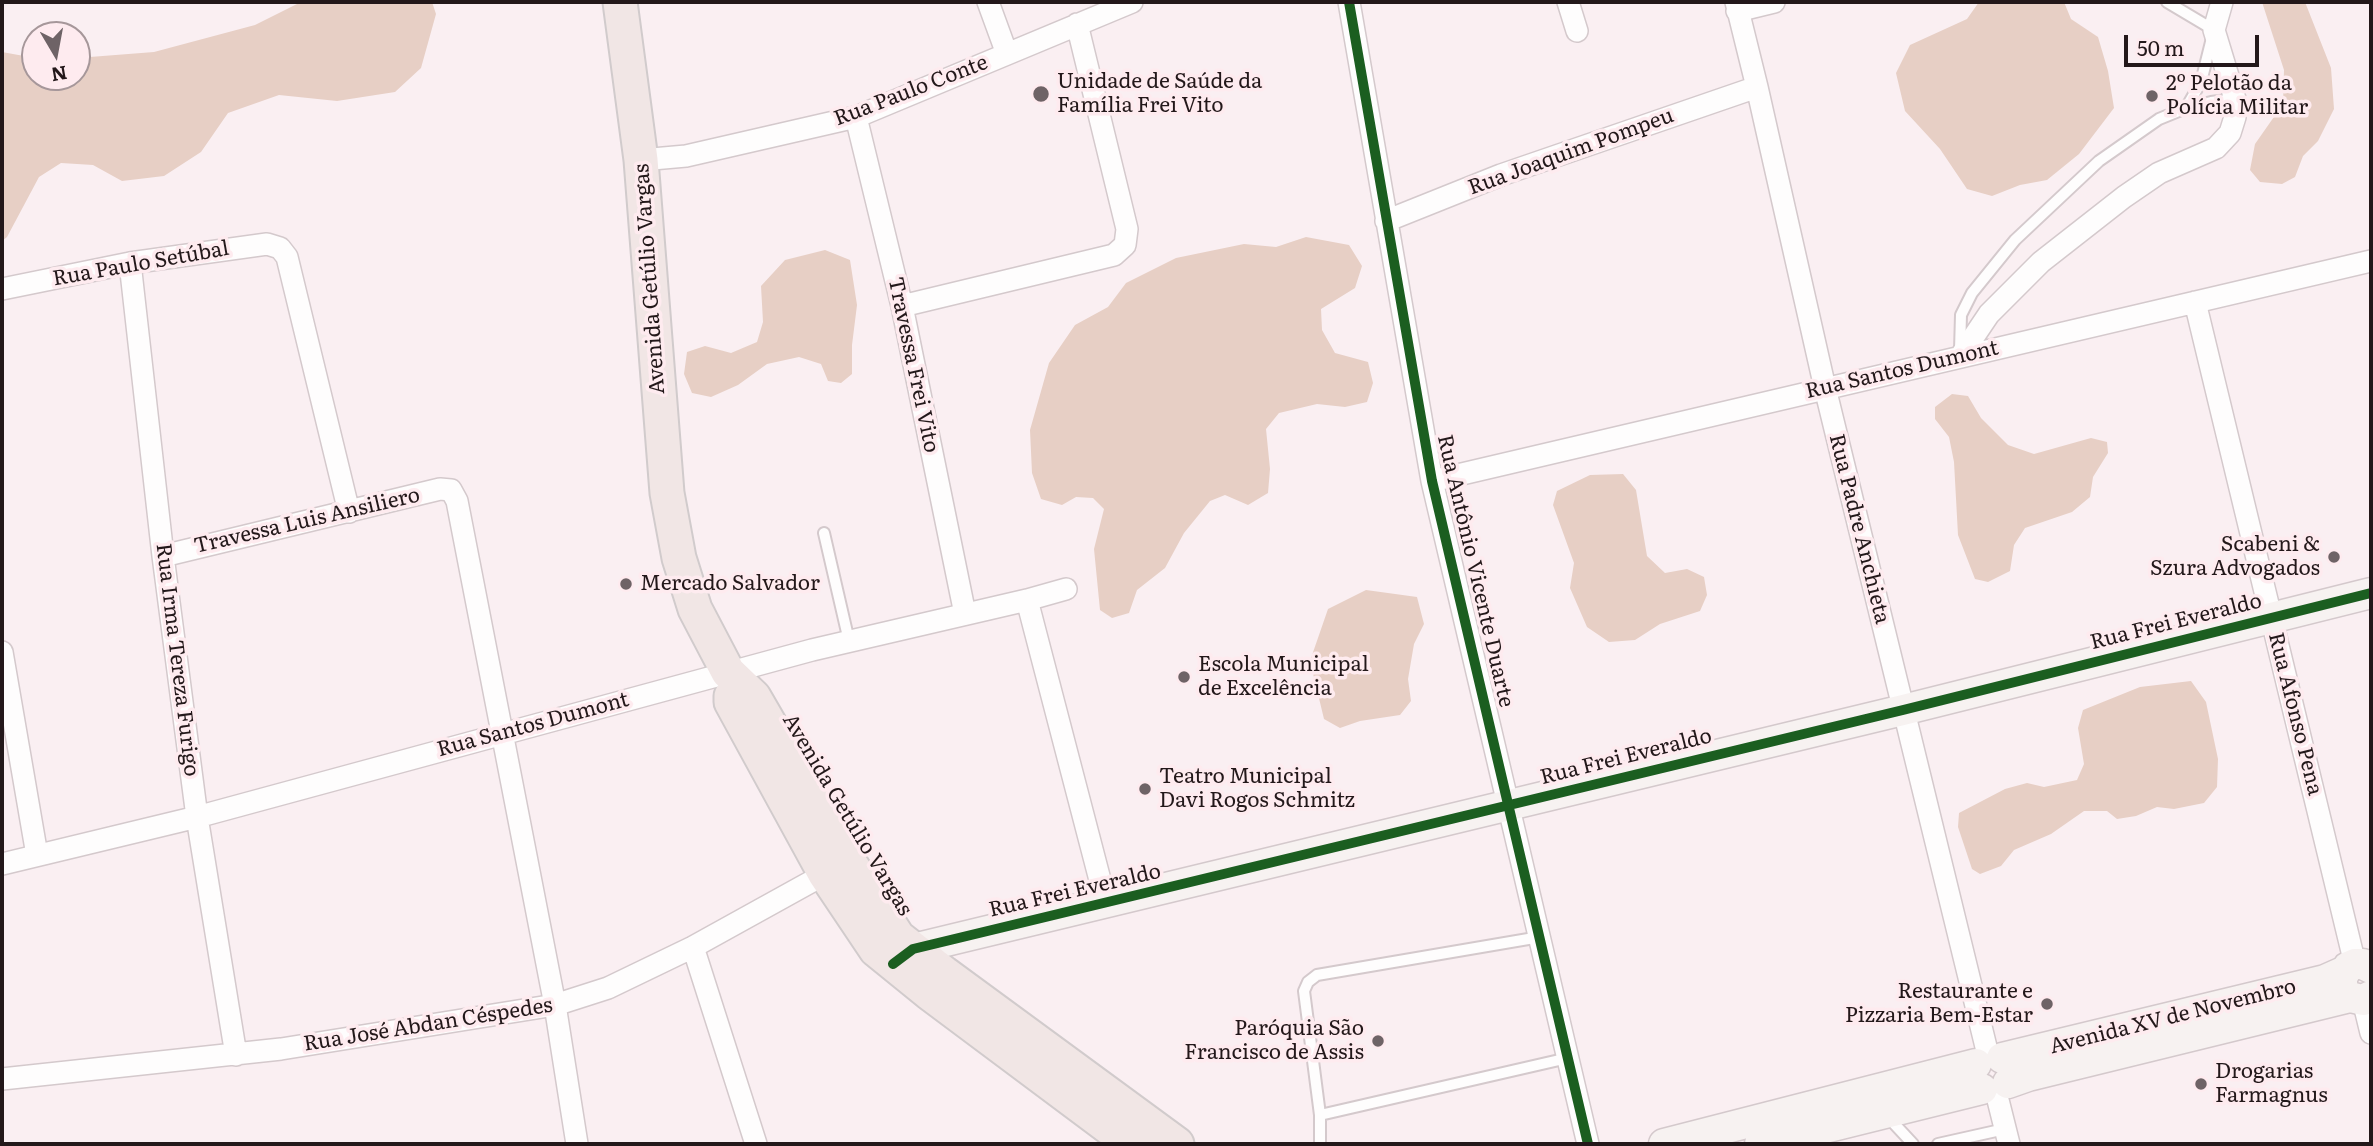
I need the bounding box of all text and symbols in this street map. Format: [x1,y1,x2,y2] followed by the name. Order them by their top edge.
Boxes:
[21,21,91,91] north arrow
[2128,21,2263,65] scale bar
[2137,31,2184,62] text: 50 m
[831,50,991,132] street label: Rua Paulo Conte
[49,60,70,90] text: N
[1057,69,1262,119] place label: Unidade de Saúde da Família Frei Vito
[2166,71,2308,121] place label: 2º Pelotão da Polícia Militar
[1031,84,1051,104] marker: Unidade de Saúde da Família Frei Vito
[2144,88,2160,104] marker: 2º Pelotão da Polícia Militar
[1465,103,1677,201] street label: Rua Joaquim Pompeu
[629,163,671,395] street label: Avenida Getúlio Vargas
[51,236,231,292] street label: Rua Paulo Setúbal
[882,275,944,455] street label: Travessa Frei Vito
[1803,336,2001,404] street label: Rua Santos Dumont
[1823,431,1895,627] street label: Rua Padre Anchieta
[1431,432,1519,710] street label: Rua Antônio Vicente Duarte
[191,483,423,559] street label: Travessa Luis Ansiliero
[2150,532,2320,582] place label: Scabeni & Szura Advogados
[150,542,204,778] street label: Rua Irma Tereza Furigo
[2326,549,2342,565] marker: Scabeni & Szura Advogados
[640,571,820,597] place label: Mercado Salvador
[618,576,634,592] marker: Mercado Salvador
[2088,588,2264,656] street label: Rua Frei Everaldo
[2263,630,2327,798] street label: Rua Afonso Pena
[1198,652,1369,702] place label: Escola Municipal de Excelência
[1176,669,1192,685] marker: Escola Municipal de Excelência
[434,687,632,763] street label: Rua Santos Dumont
[777,709,917,921] street label: Avenida Getúlio Vargas
[1538,723,1714,791] street label: Rua Frei Everaldo
[1159,764,1355,814] place label: Teatro Municipal Davi Rogos Schmitz
[1137,781,1153,797] marker: Teatro Municipal Davi Rogos Schmitz
[986,859,1164,923] street label: Rua Frei Everaldo
[2047,974,2299,1060] street label: Avenida XV de Novembro
[1845,979,2033,1029] place label: Restaurante e Pizzaria Bem-Estar
[302,993,554,1057] street label: Rua José Abdan Céspedes
[2039,996,2055,1012] marker: Restaurante e Pizzaria Bem-Estar
[1184,1016,1364,1066] place label: Paróquia São Francisco de Assis
[1370,1033,1386,1049] marker: Paróquia São Francisco de Assis
[2215,1059,2328,1109] place label: Drogarias Farmagnus
[2193,1076,2209,1092] marker: Drogarias Farmagnus

